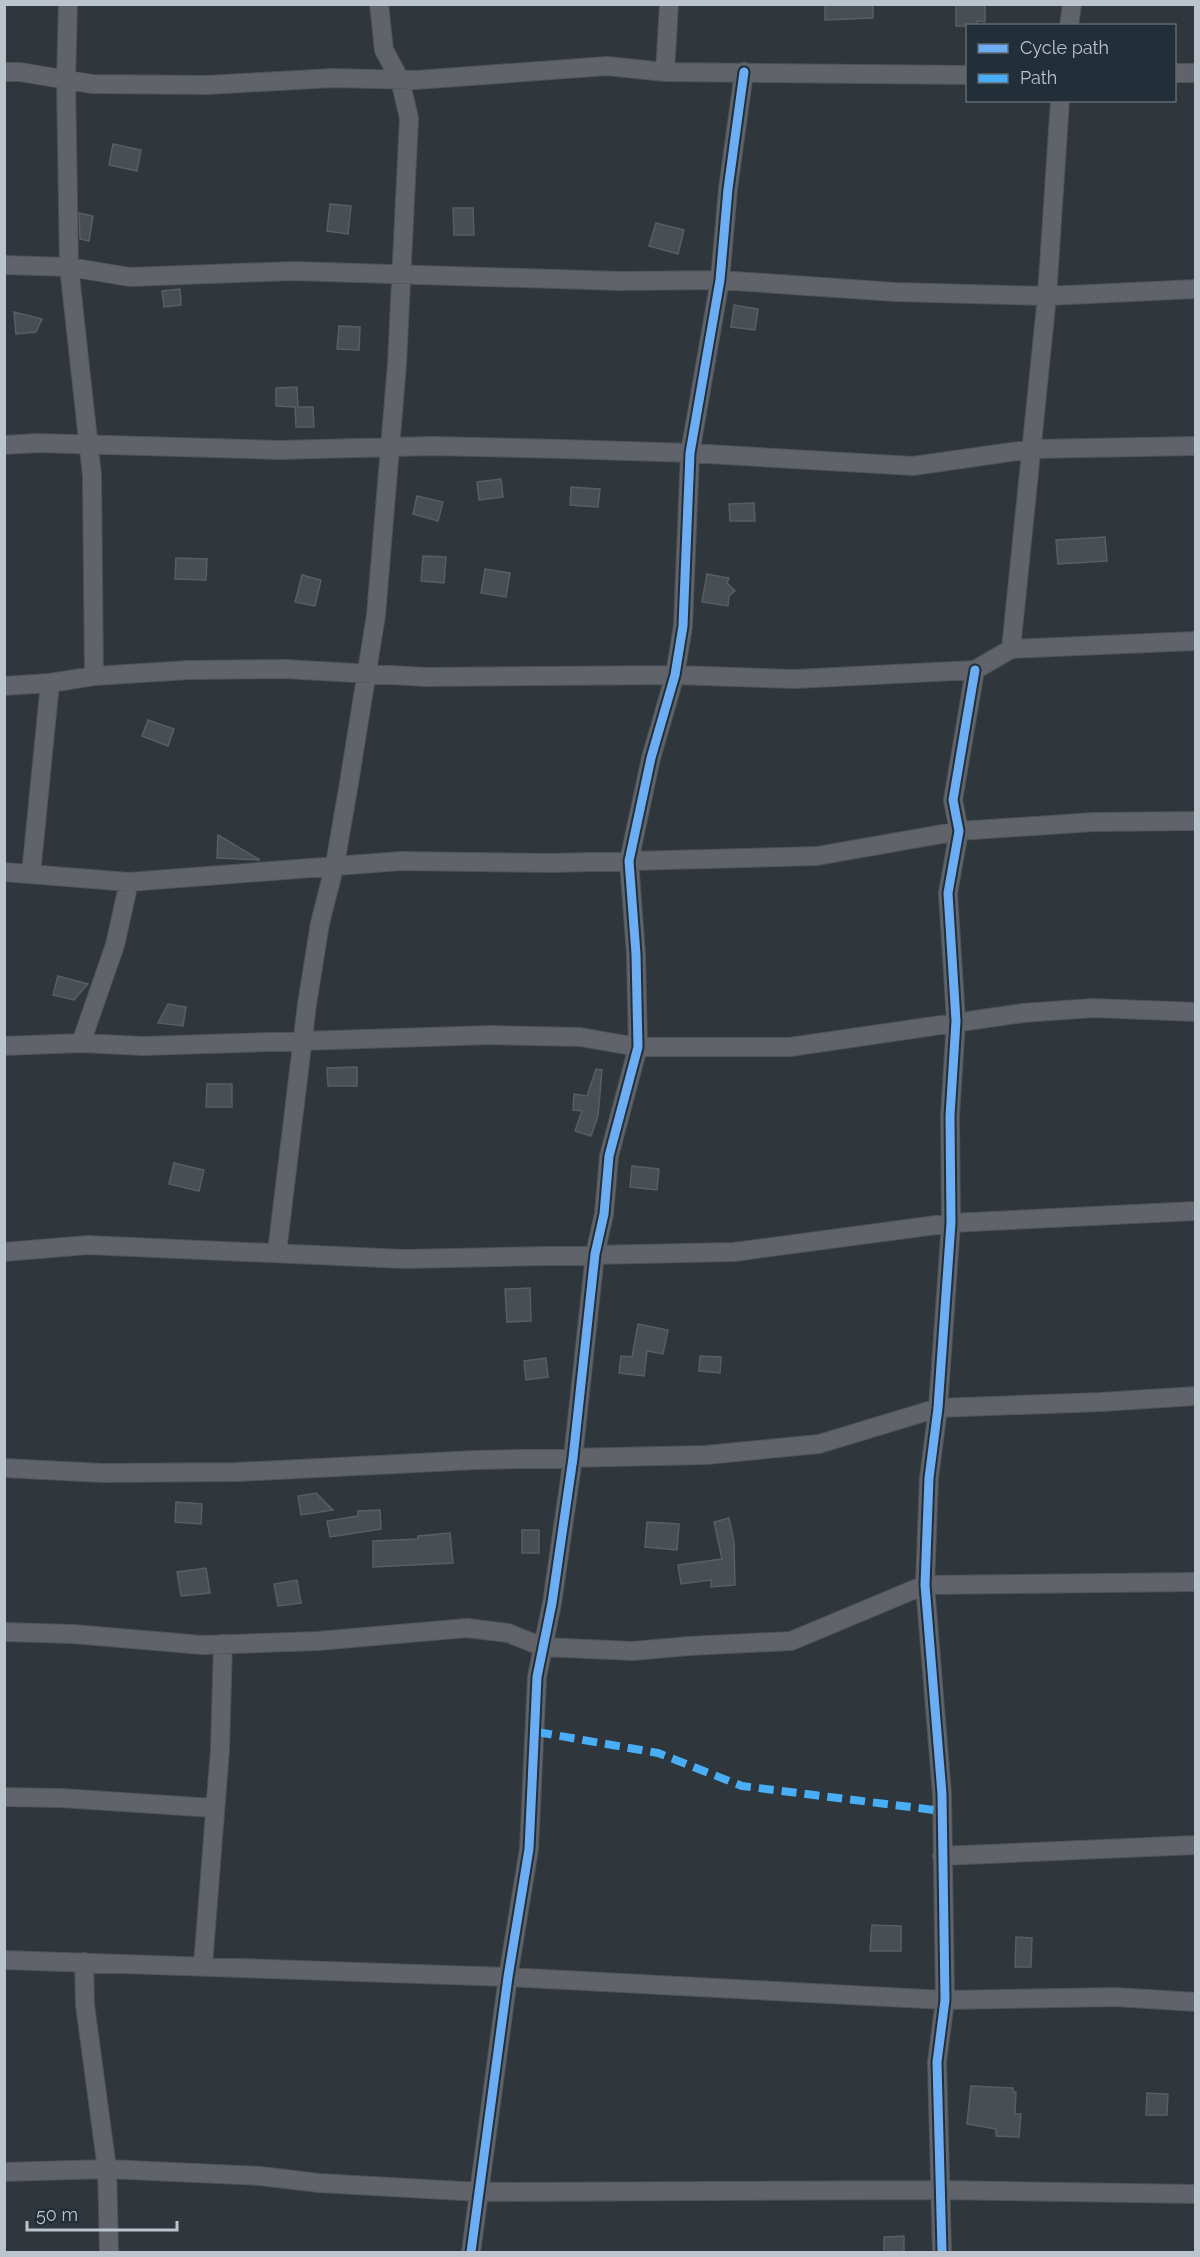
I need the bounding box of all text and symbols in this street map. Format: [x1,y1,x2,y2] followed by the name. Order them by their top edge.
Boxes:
[966,24,1176,102] legend
[1020,37,1109,58] text: Cycle path
[1020,67,1057,88] text: Path
[27,2194,177,2232] scale bar
[36,2204,78,2225] text: 50 m

